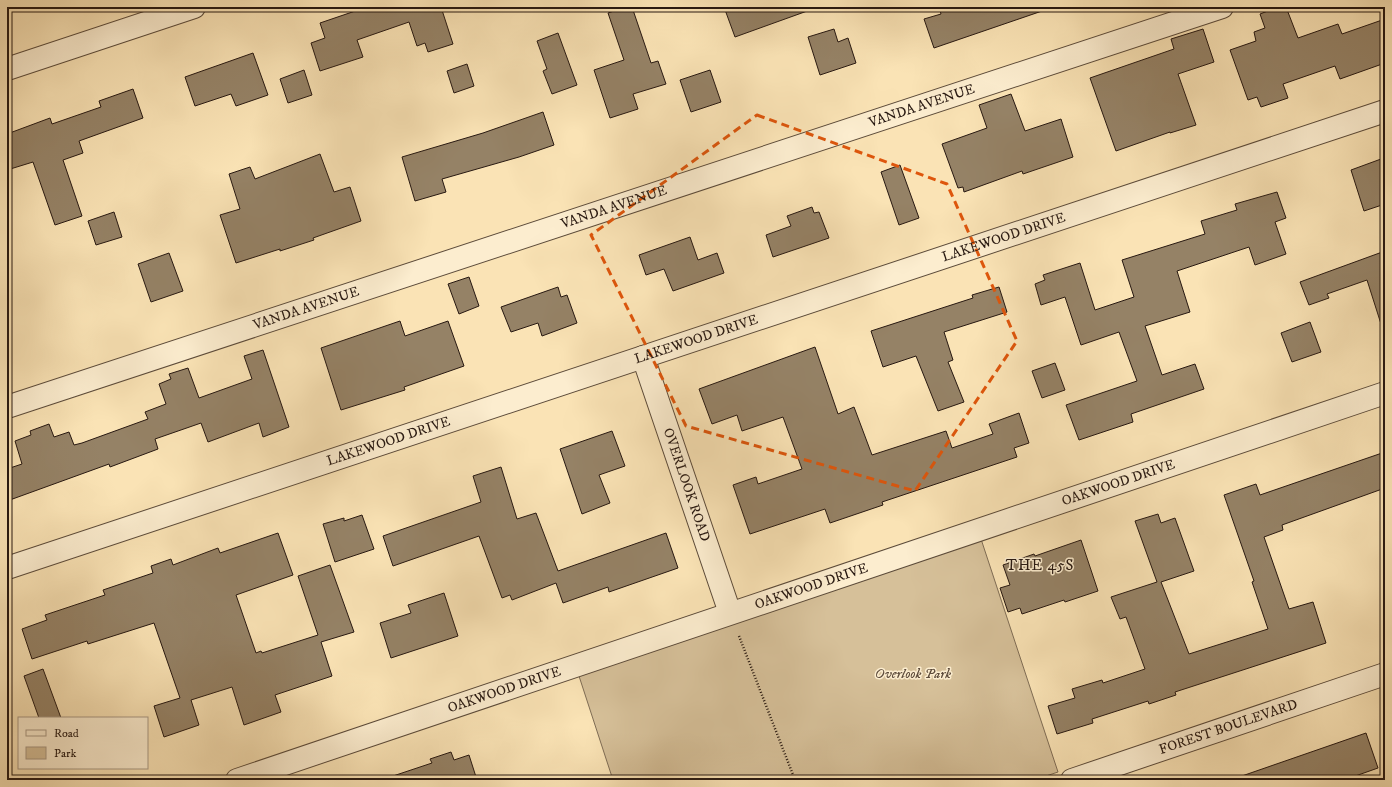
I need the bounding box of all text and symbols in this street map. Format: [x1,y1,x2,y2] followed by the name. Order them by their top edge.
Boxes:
[865,80,977,132] street label: VANDA AVENUE
[558,181,669,233] street label: VANDA AVENUE
[940,209,1068,266] street label: LAKEWOOD DRIVE
[250,283,362,335] street label: VANDA AVENUE
[632,311,760,368] street label: LAKEWOOD DRIVE
[325,413,453,470] street label: LAKEWOOD DRIVE
[659,426,714,544] street label: OVERLOOK ROAD
[1059,455,1177,510] street label: OAKWOOD DRIVE
[1006,556,1074,575] district label: THE 45S
[752,559,870,614] street label: OAKWOOD DRIVE
[445,662,563,717] street label: OAKWOOD DRIVE
[875,665,951,683] park label: Overlook Park
[1157,695,1300,759] street label: FOREST BOULEVARD
[18,717,148,769] legend
[54,726,79,741] text: Road
[54,746,76,761] text: Park

